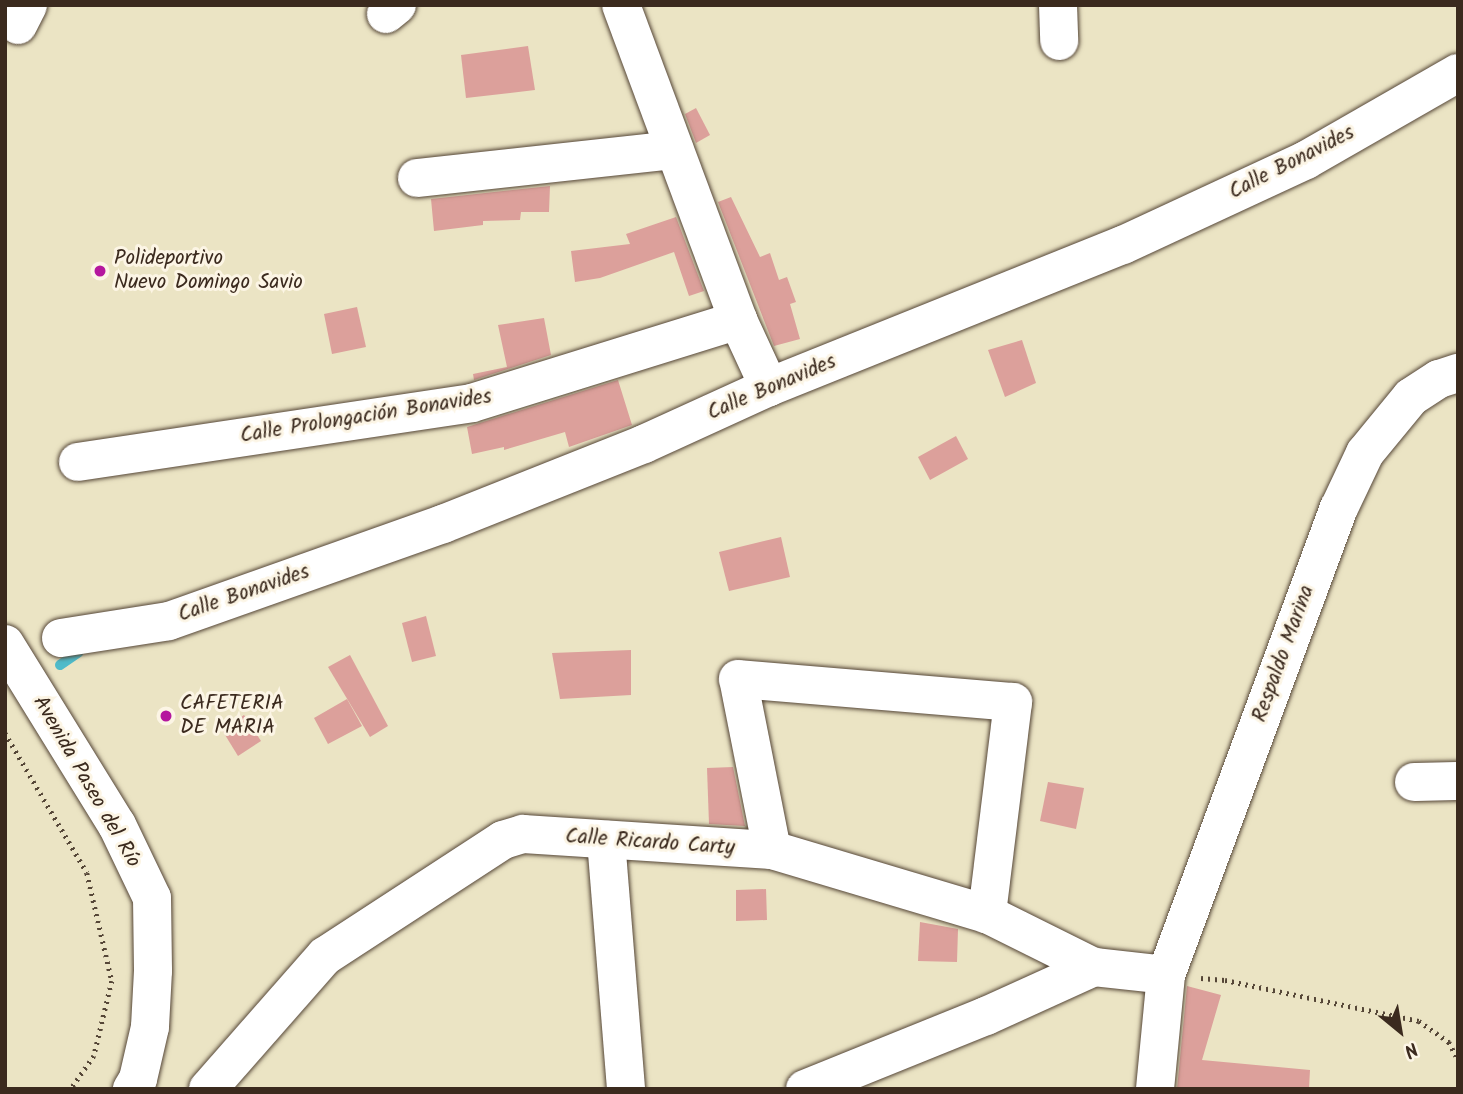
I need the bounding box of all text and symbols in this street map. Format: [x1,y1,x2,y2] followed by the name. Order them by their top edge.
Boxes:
[1225,121,1359,205] street label: Calle Bonavides
[114,246,303,296] place label: Polideportivo Nuevo Domingo Savio
[92,263,108,279] marker: Polideportivo Nuevo Domingo Savio
[704,350,840,426] street label: Calle Bonavides
[238,385,494,449] street label: Calle Prolongación Bonavides
[175,560,313,628] street label: Calle Bonavides
[1248,582,1320,726] street label: Respaldo Marina
[180,691,284,741] place label: CAFETERIA DE MARIA
[27,692,145,872] street label: Avenida Paseo del Río
[158,708,174,724] marker: CAFETERIA DE MARIA
[564,825,736,861] street label: Calle Ricardo Carty
[1365,996,1435,1066] north arrow
[1398,1033,1423,1065] text: N

